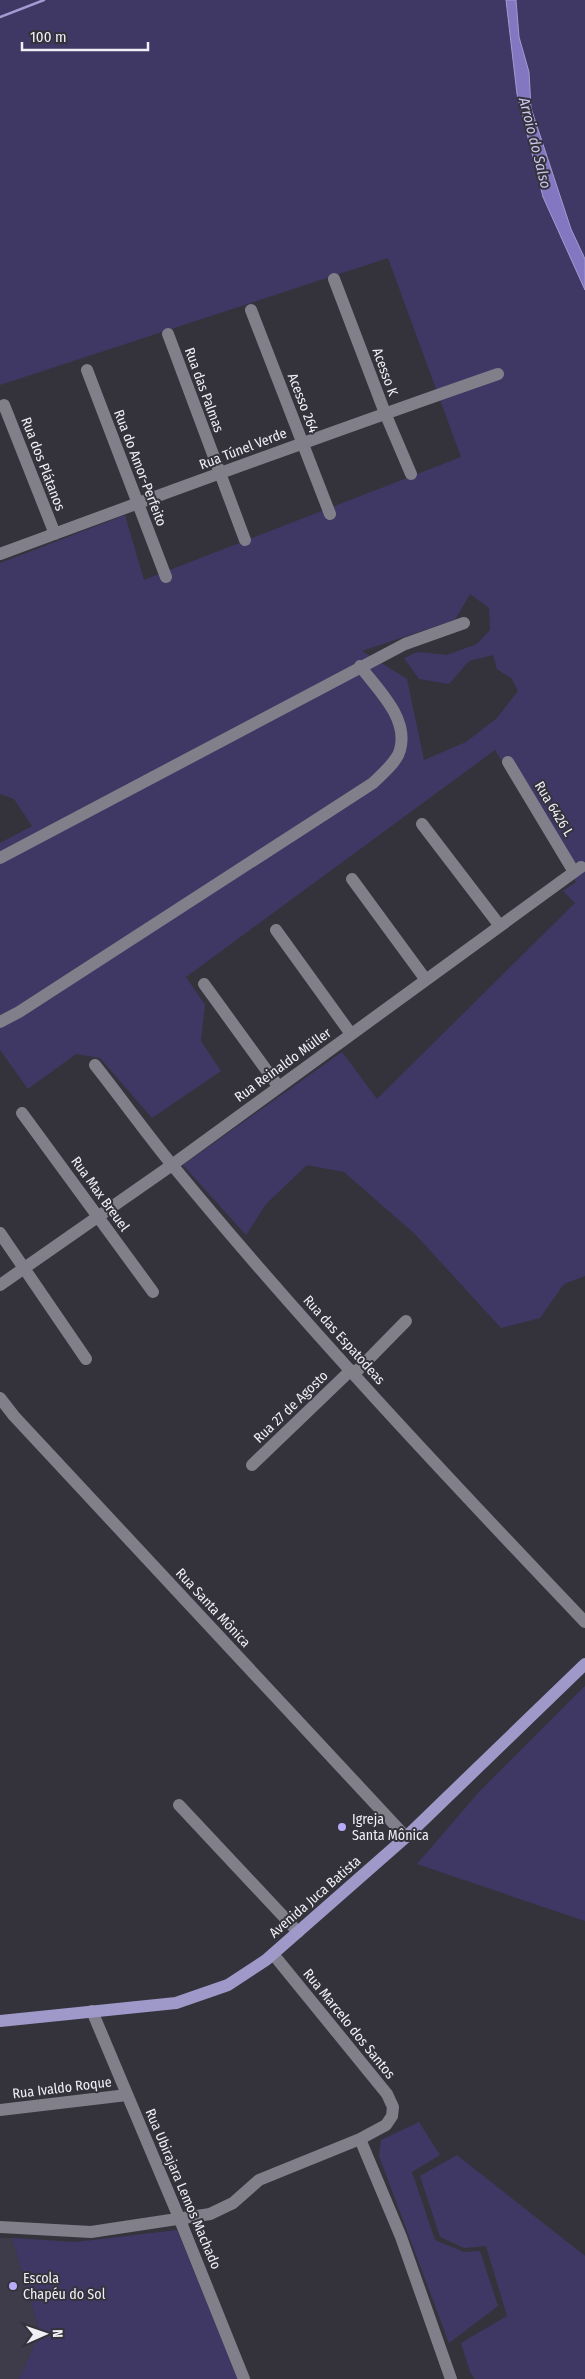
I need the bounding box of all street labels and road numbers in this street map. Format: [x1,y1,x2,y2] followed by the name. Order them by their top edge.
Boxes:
[181,345,227,435] street label: Rua das Palmas
[368,346,402,399] street label: Acesso K
[284,371,322,435] street label: Acesso 264
[110,407,170,529] street label: Rua do Amor-Perfeito
[17,415,69,513] street label: Rua dos Plátanos
[197,425,289,473] street label: Rua Túnel Verde
[531,778,577,840] street label: Rua 6426 L
[231,1024,335,1106] street label: Rua Reinaldo Müller
[67,1153,133,1235] street label: Rua Max Breuel
[300,1292,388,1388] street label: Rua das Espatodeas
[250,1367,332,1447] street label: Rua 27 de Agosto
[172,1565,254,1651] street label: Rua Santa Mônica
[266,1852,364,1942] street label: Avenida Juca Batista
[299,1966,399,2082] street label: Rua Marcelo dos Santos
[11,2073,113,2103] street label: Rua Ivaldo Roque
[141,2106,225,2272] street label: Rua Ubirajara Lemos Machado

